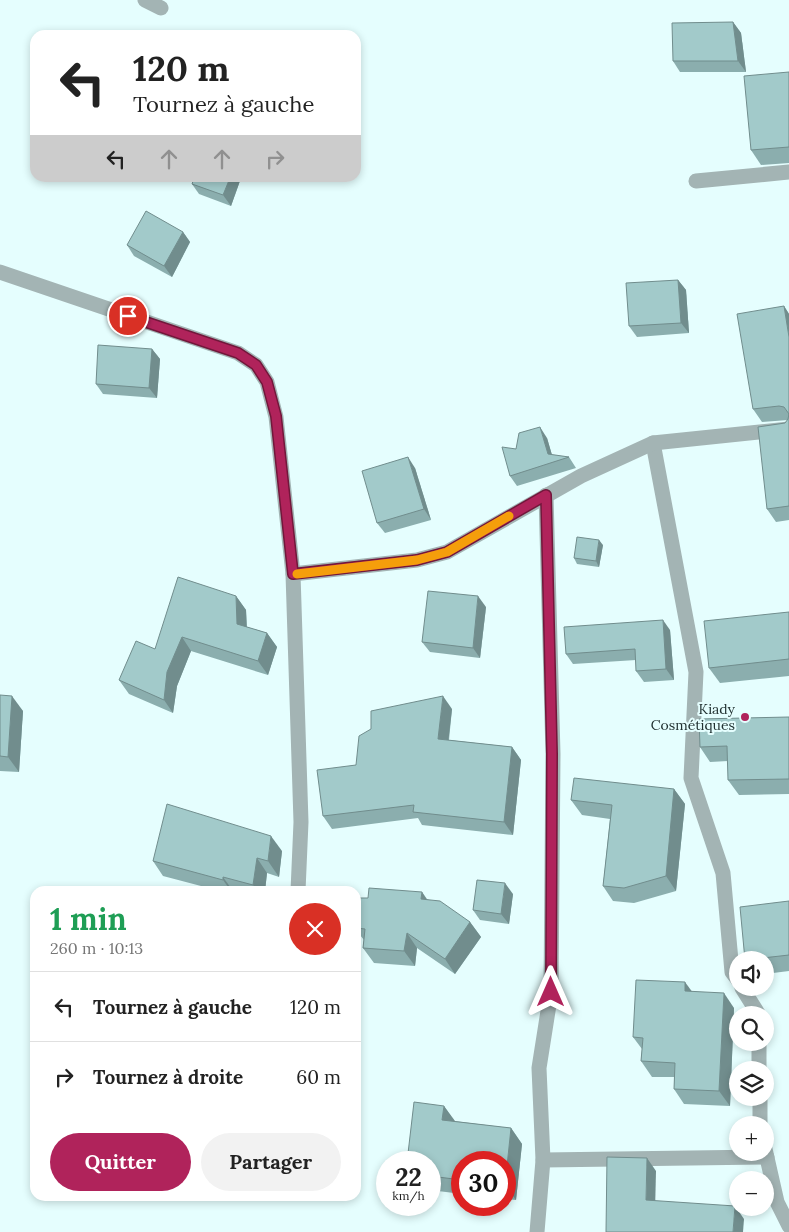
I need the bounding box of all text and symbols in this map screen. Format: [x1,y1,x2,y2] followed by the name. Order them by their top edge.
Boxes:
[133,46,230,91] text: 120 m
[50,50,115,115] icon: left
[133,90,314,118] text: Tournez à gauche
[102,145,130,173] icon: left
[155,145,183,173] icon: ahead
[208,145,236,173] icon: ahead
[261,145,289,173] icon: right
[107,295,149,337] pin
[114,302,142,330] icon: arrive
[651,700,736,734] place label: Kiady Cosmétiques
[739,711,751,723] marker: Kiady Cosmétiques
[50,900,127,938] text: 1 min
[289,903,341,955] button: close
[50,938,143,958] text: 260 m · 10:13
[729,951,774,1216] map controls
[729,951,774,996] button: sound
[524,965,576,1017] position arrow
[50,993,78,1021] icon: left
[93,995,252,1019] text: Tournez à gauche
[290,995,341,1019] text: 120 m
[729,1006,774,1051] button: search
[729,1061,774,1106] button: layers
[50,1063,78,1091] icon: right
[93,1065,243,1089] text: Tournez à droite
[296,1065,341,1089] text: 60 m
[729,1116,774,1161] button: +
[50,1133,191,1191] button: Quitter
[201,1133,341,1191] button: Partager
[451,1151,516,1216] speed limit sign: 30
[395,1161,422,1193] text: 22
[729,1171,774,1216] button: −
[392,1188,425,1203] text: km/h

